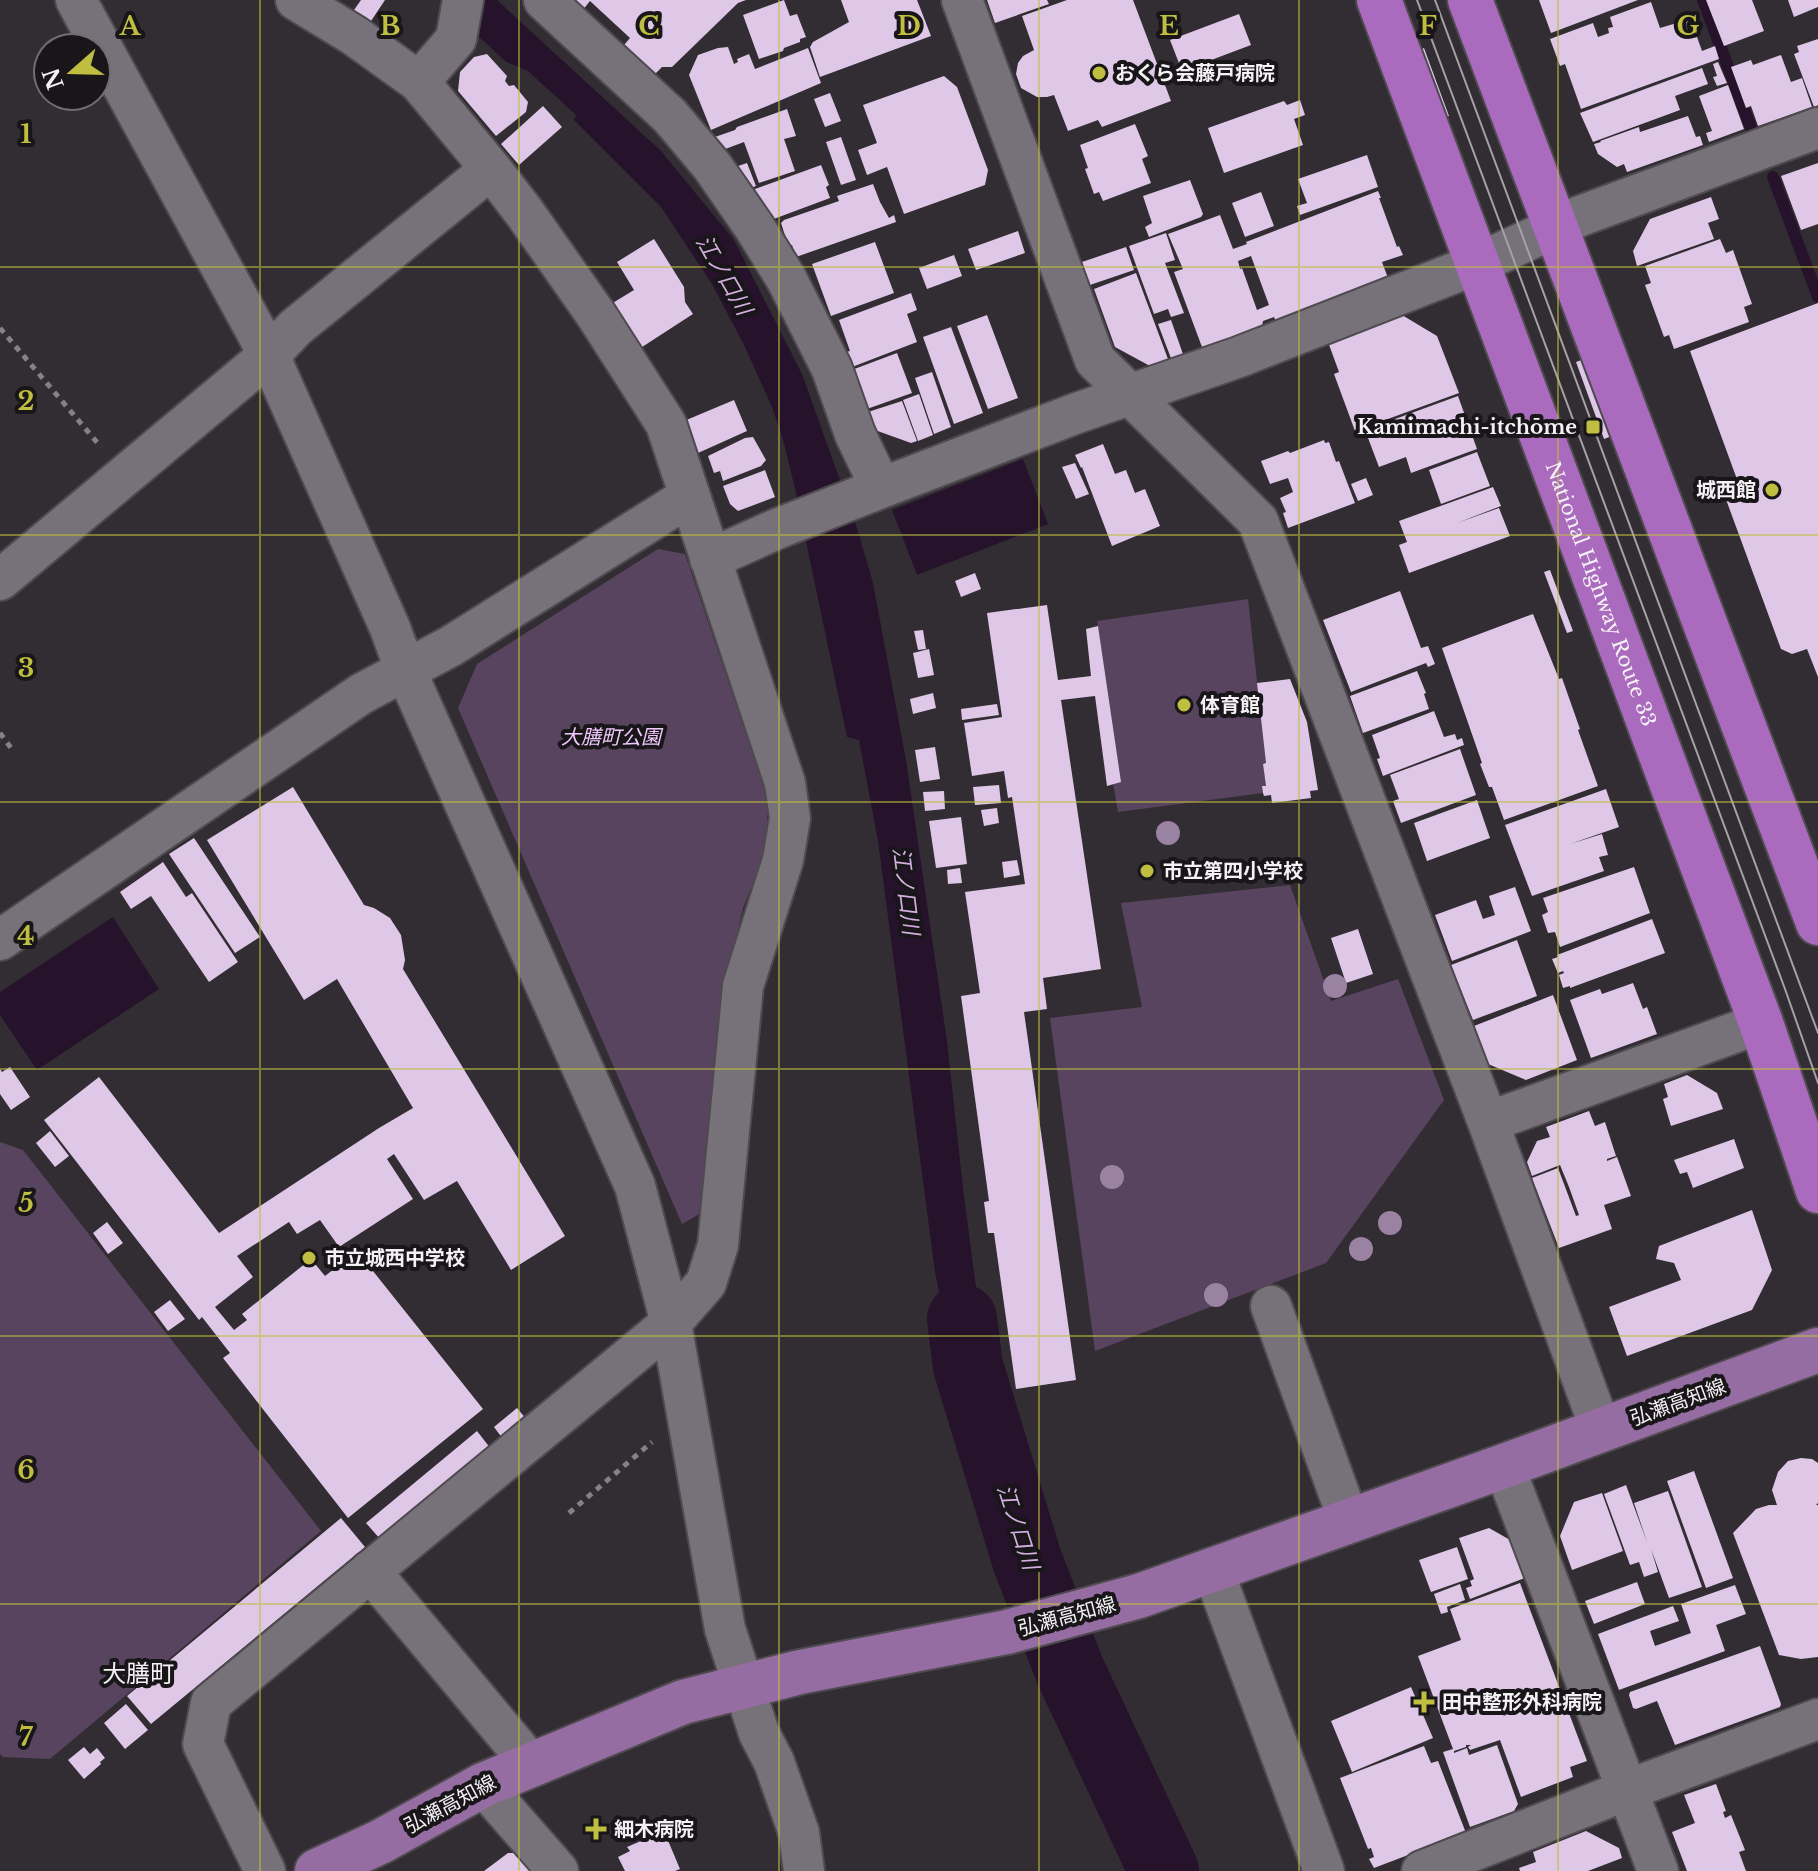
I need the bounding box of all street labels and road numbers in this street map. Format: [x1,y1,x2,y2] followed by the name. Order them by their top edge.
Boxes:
[1540,458,1661,730] street label: National Highway Route 33
[1627,1374,1729,1430] street label: 弘瀬高知線
[1016,1591,1118,1641] street label: 弘瀬高知線
[400,1770,500,1838] street label: 弘瀬高知線

